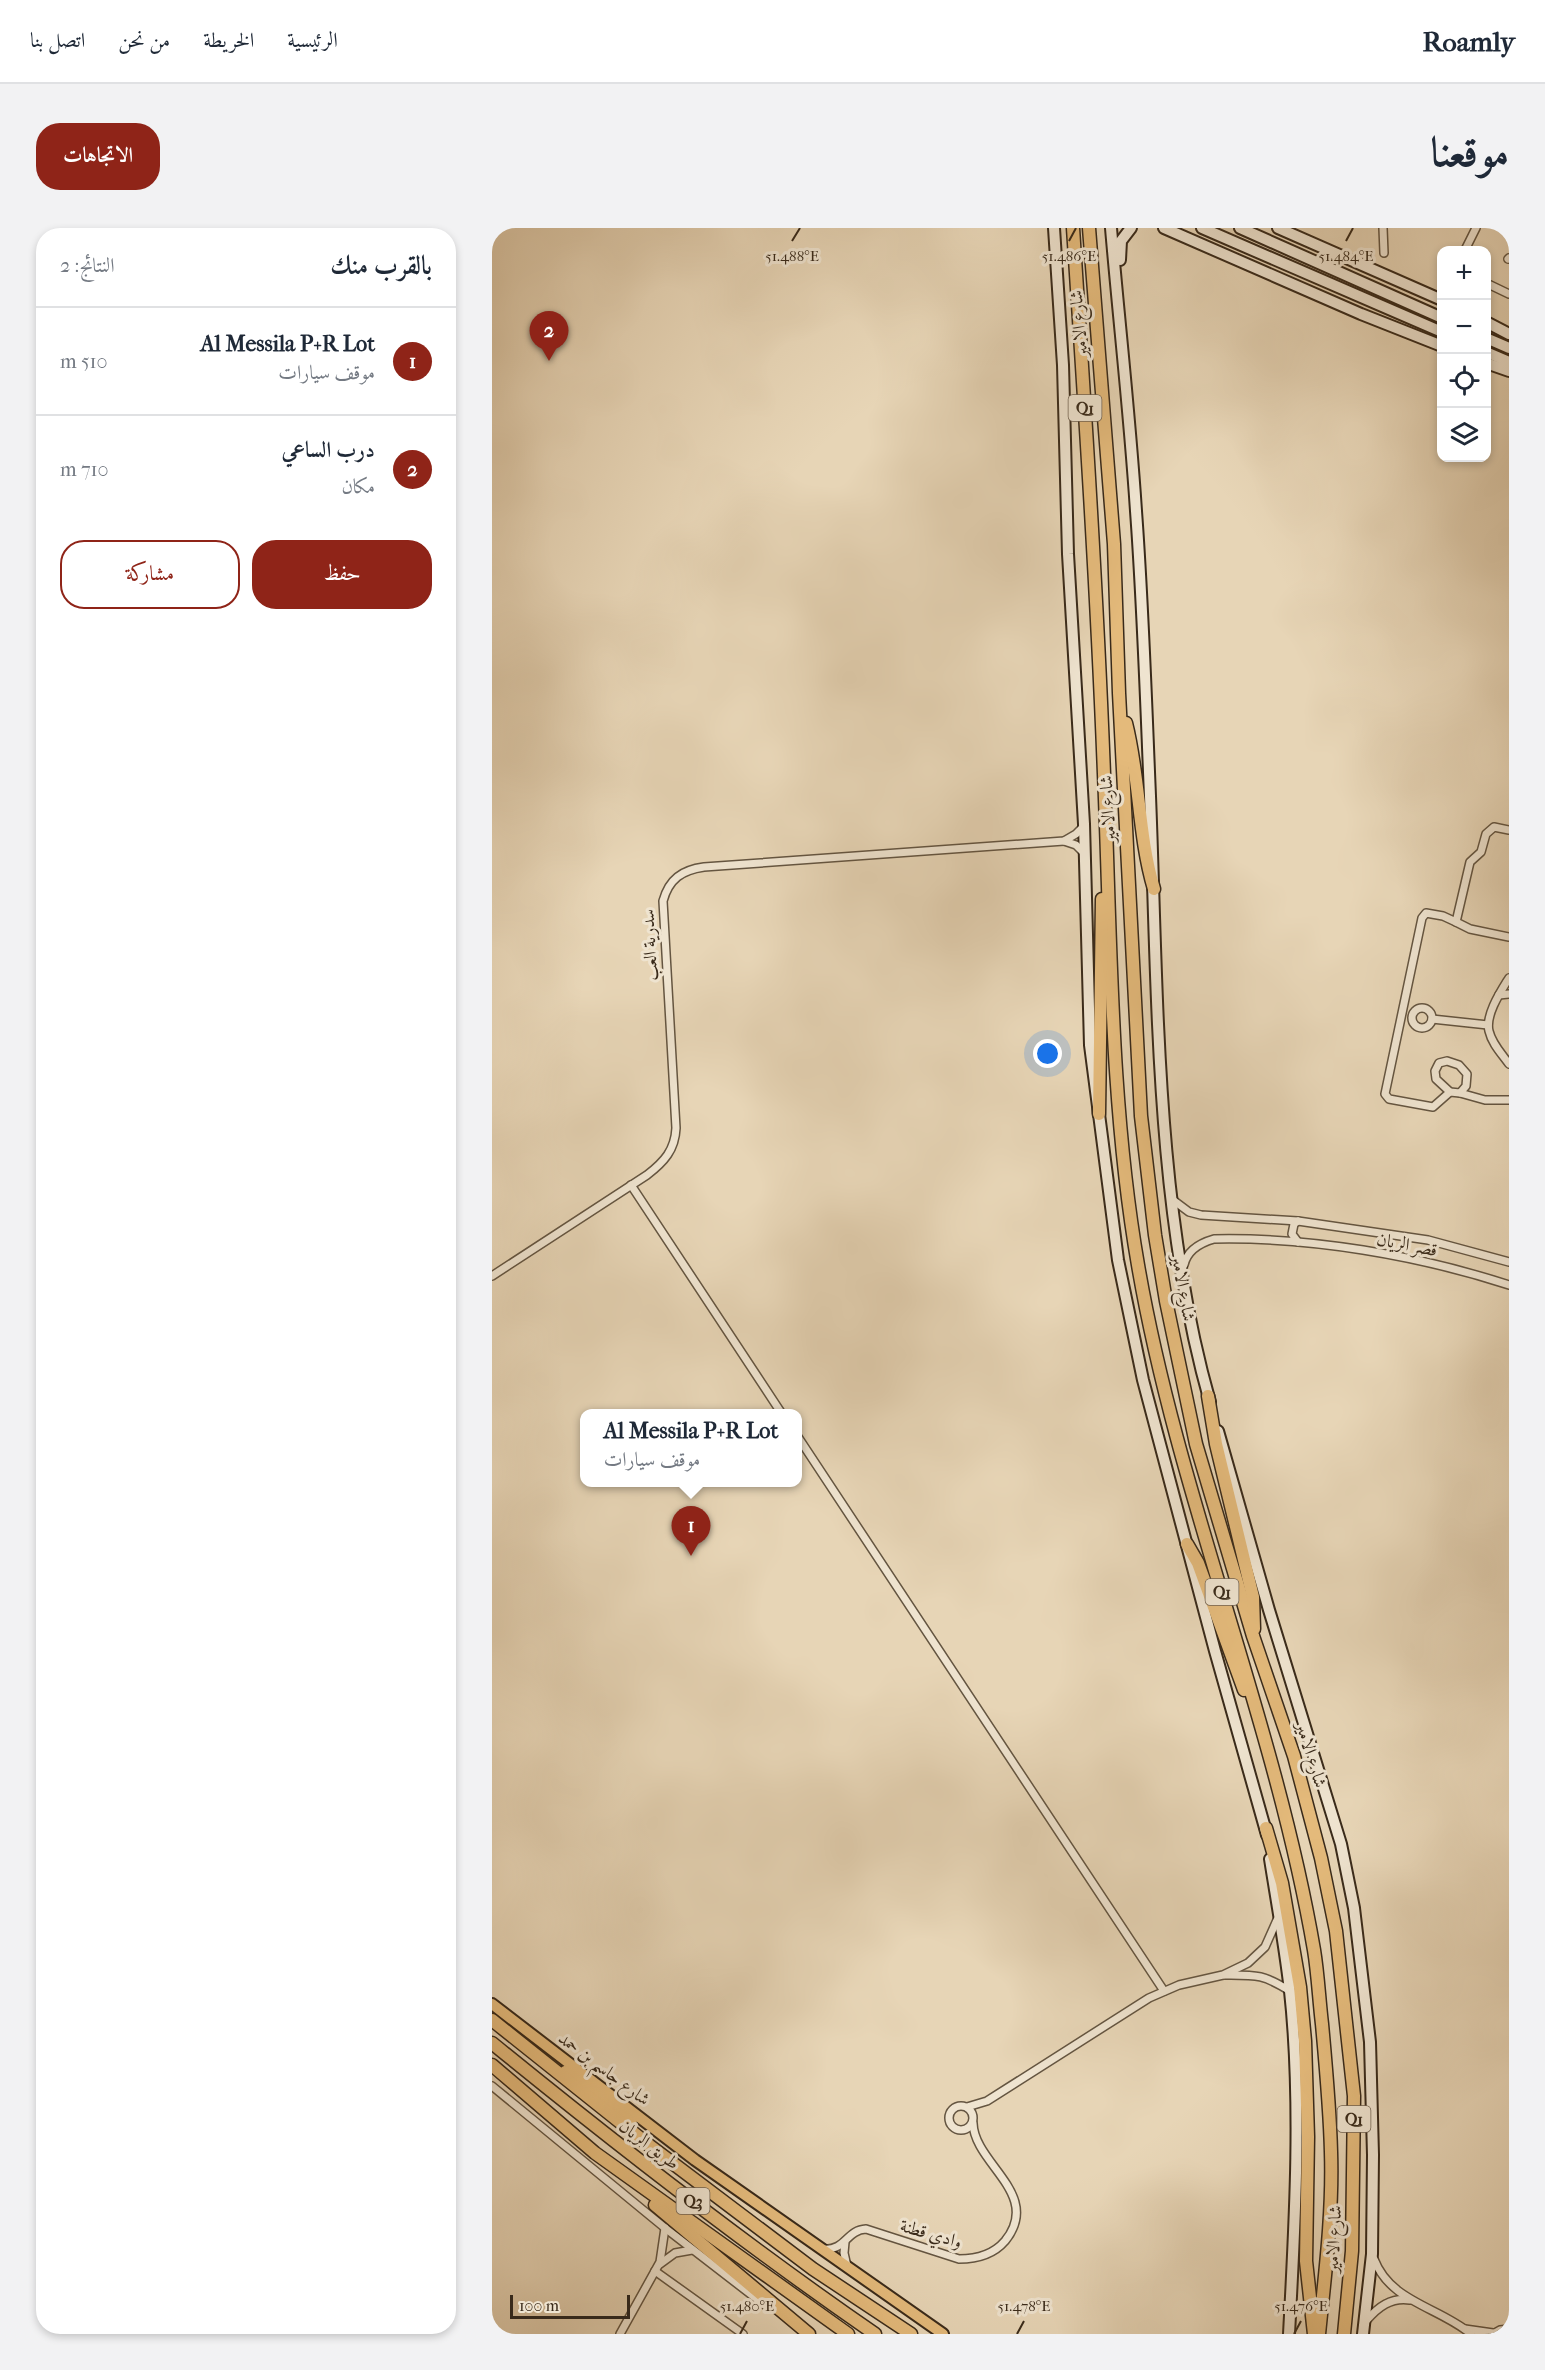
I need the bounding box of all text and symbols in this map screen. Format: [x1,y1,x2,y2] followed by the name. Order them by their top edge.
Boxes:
[1423,25,1515,58] text: Roamly
[30,28,85,52] text: اتصل بنا
[118,28,170,52] text: من نحن
[203,28,254,52] text: الخريطة
[287,28,338,52] text: الرئيسية
[36,123,160,190] button: الاتجاهات
[1431,128,1509,177] text: موقعنا
[1437,246,1491,462] map controls
[1437,246,1491,300] button: +
[765,247,819,265] text: 51.488°E
[1042,247,1096,265] text: 51.486°E
[1319,247,1373,265] text: 51.484°E
[330,250,432,281] text: بالقرب منك
[60,254,115,277] text: النتائج: 2
[1066,289,1097,361] street label: شارع الامير
[1437,300,1491,354] button: −
[530,312,568,361] pin: 2
[200,331,375,357] text: Al Messila P+R Lot
[60,350,108,373] text: 510 m
[409,350,416,373] text: 1
[1437,354,1491,408] button: locate
[278,361,375,384] text: موقف سيارات
[1068,395,1102,421] road number: Q1
[1437,408,1491,462] button: layers
[281,437,375,463] text: درب الساعي
[60,458,109,481] text: 710 m
[407,458,418,481] text: 2
[341,475,375,498] text: مكان
[60,540,240,609] button: مشاركة
[252,540,432,609] button: حفظ
[1096,775,1124,845] street label: شارع الامير
[638,909,663,981] street label: سدرية العب
[1033,1039,1062,1068] your location
[1375,1229,1439,1262] street label: قصر الريان
[1163,1251,1199,1324] street label: شارع الامير
[580,1409,802,1487] popup
[604,1418,778,1444] text: Al Messila P+R Lot
[604,1448,700,1471] text: موقف سيارات
[672,1506,710,1556] pin: 1
[1206,1579,1238,1605] road number: Q1
[1287,1718,1331,1791] street label: شارع الامير
[550,2028,654,2116] street label: شارع جاسم بن حمد
[1338,2106,1370,2132] road number: Q1
[614,2116,683,2175] street label: طريق الريان
[676,2188,710,2214] road number: Q3
[1322,2205,1350,2275] street label: شارع الامير
[897,2215,964,2257] street label: وادي قطنة
[510,2292,630,2320] scale bar
[519,2296,559,2315] text: 100 m
[720,2297,774,2315] text: 51.480°E
[998,2297,1050,2315] text: 51.478°E
[1274,2297,1328,2315] text: 51.476°E

